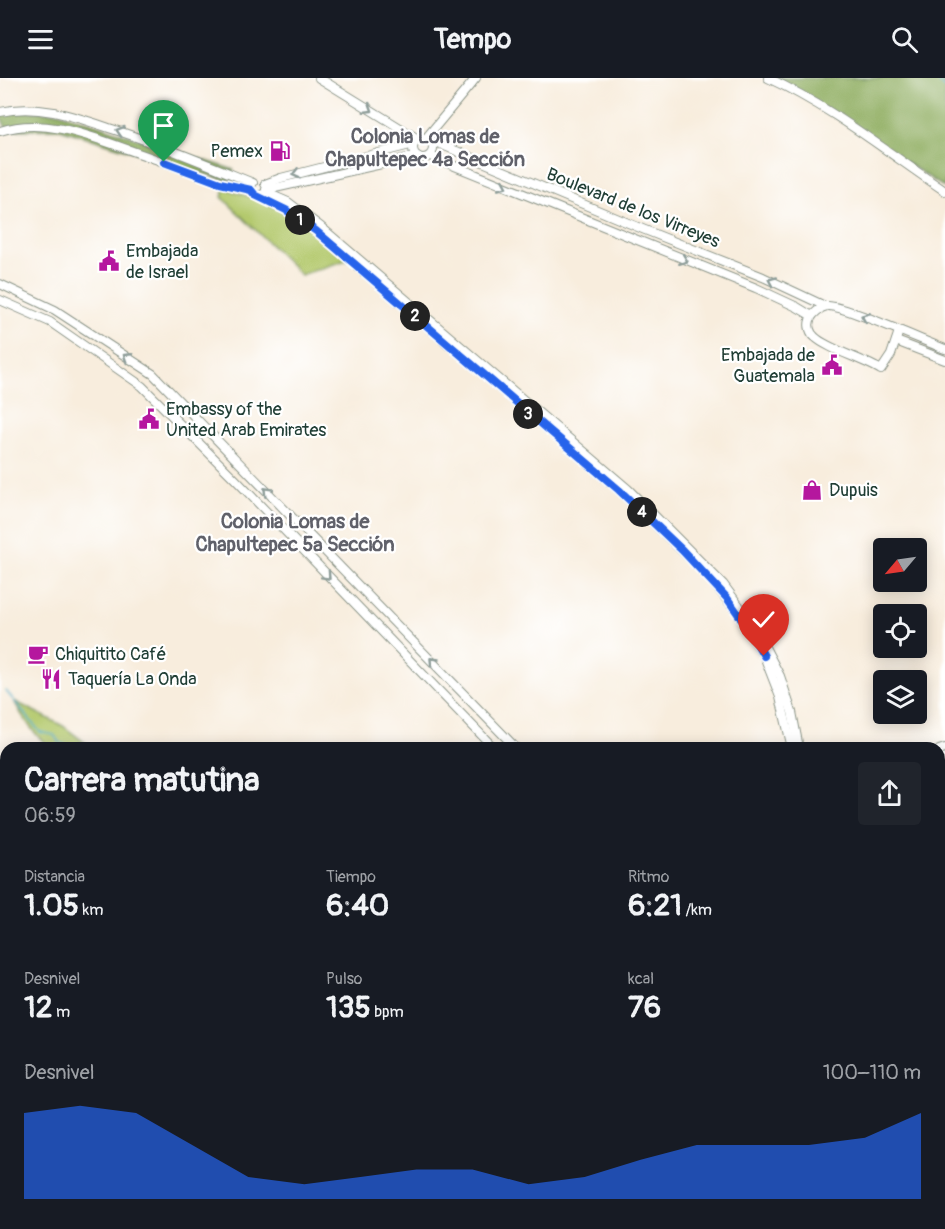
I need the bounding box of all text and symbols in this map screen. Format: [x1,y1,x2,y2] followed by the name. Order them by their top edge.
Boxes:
[24,23,57,56] icon: menu
[434,23,511,56] text: Tempo
[888,23,921,56] icon: search
[138,100,189,162] pin
[362,101,373,112] one-way arrow
[147,109,180,142] icon: arrive
[325,124,525,172] district label: Colonia Lomas de Chapultepec 4ª Sección
[115,126,126,139] one-way arrow
[268,139,292,163] fuel station icon: Pemex
[211,140,263,163] place label: Pemex
[543,163,723,253] street label: Boulevard de los Virreyes
[291,167,302,179] one-way arrow
[497,179,508,191] one-way arrow
[285,205,315,235] pin: 1
[297,210,303,230] text: 1
[126,240,198,284] place label: Embajada de Israel
[97,249,121,273] public building icon: Embajada de Israel
[678,253,689,265] one-way arrow
[768,277,779,289] one-way arrow
[400,301,430,331] pin: 2
[411,306,419,326] text: 2
[860,312,871,325] one-way arrow
[721,344,815,388] place label: Embajada de Guatemala
[122,353,133,364] one-way arrow
[820,353,844,377] public building icon: Embajada de Guatemala
[166,398,326,442] place label: Embassy of the United Arab Emirates
[513,399,543,429] pin: 3
[524,404,532,424] text: 3
[137,407,161,431] public building icon: Embassy of the United Arab Emirates
[800,478,824,502] shop icon: Dupuis
[829,479,878,502] place label: Dupuis
[263,487,274,497] one-way arrow
[627,497,657,527] pin: 4
[637,502,647,522] text: 4
[195,509,395,557] district label: Colonia Lomas de Chapultepec 5ª Sección
[873,538,927,592] north arrow
[873,538,927,724] map controls
[320,569,331,580] one-way arrow
[738,594,789,656] pin
[747,603,780,636] icon: check
[873,604,927,658] button: locate
[26,642,50,666] cafe icon: Chiquitito Café
[55,643,166,666] place label: Chiquitito Café
[429,657,440,668] one-way arrow
[39,667,63,691] restaurant icon: Taquería La Onda
[68,668,197,691] place label: Taquería La Onda
[873,670,927,724] button: layers
[24,760,260,801] text: Carrera matutina
[858,762,921,825] button: share
[24,803,76,828] text: 06:59
[24,867,85,887] text: Distancia
[326,867,376,887] text: Tiempo
[628,867,669,887] text: Ritmo
[24,887,79,924] text: 1.05
[326,887,389,924] text: 6:40
[628,887,682,924] text: 6:21
[79,900,103,920] text: km
[682,900,712,920] text: /km
[24,969,80,989] text: Desnivel
[326,969,362,989] text: Pulso
[628,969,654,989] text: kcal
[24,989,53,1026] text: 12
[326,989,371,1026] text: 135
[628,989,661,1026] text: 76
[53,1002,70,1022] text: m
[371,1002,404,1022] text: bpm
[24,1060,94,1085] text: Desnivel
[823,1060,921,1085] text: 100–110 m

